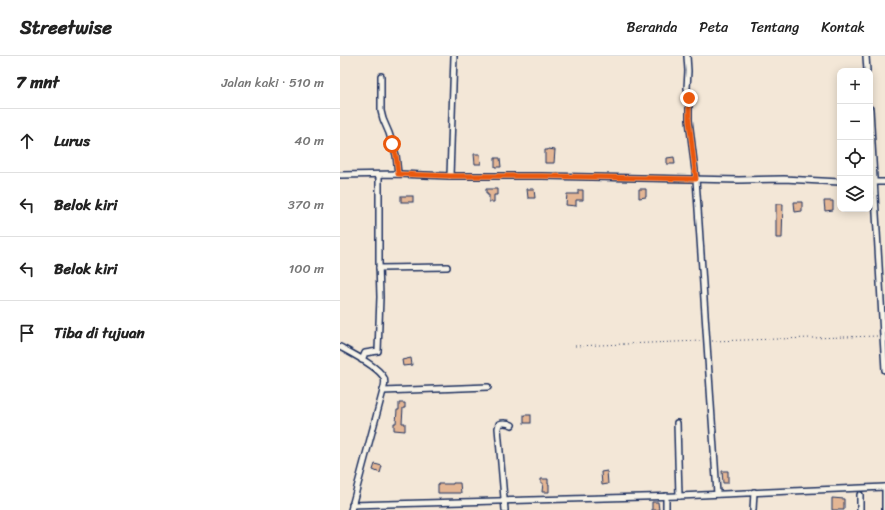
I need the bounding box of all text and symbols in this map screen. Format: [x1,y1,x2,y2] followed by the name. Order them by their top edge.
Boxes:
[20,11,112,44] text: Streetwise
[627,15,677,40] text: Beranda
[699,15,728,40] text: Peta
[750,15,799,40] text: Tentang
[821,15,865,40] text: Kontak
[16,67,59,97] text: 7 mnt
[837,68,873,212] map controls
[837,68,873,104] button: +
[221,71,324,94] text: Jalan kaki · 510 m
[680,89,698,107] route end
[837,104,873,140] button: −
[54,128,90,154] text: Lurus
[294,129,324,152] text: 40 m
[16,130,38,152] icon: ahead
[383,135,401,153] route start
[837,140,873,176] button: locate
[837,176,873,212] button: layers
[54,192,117,218] text: Belok kiri
[288,193,324,216] text: 370 m
[16,194,38,216] icon: left
[54,256,117,282] text: Belok kiri
[289,257,324,280] text: 100 m
[16,258,38,280] icon: left
[54,320,145,346] text: Tiba di tujuan
[16,322,38,344] icon: arrive

